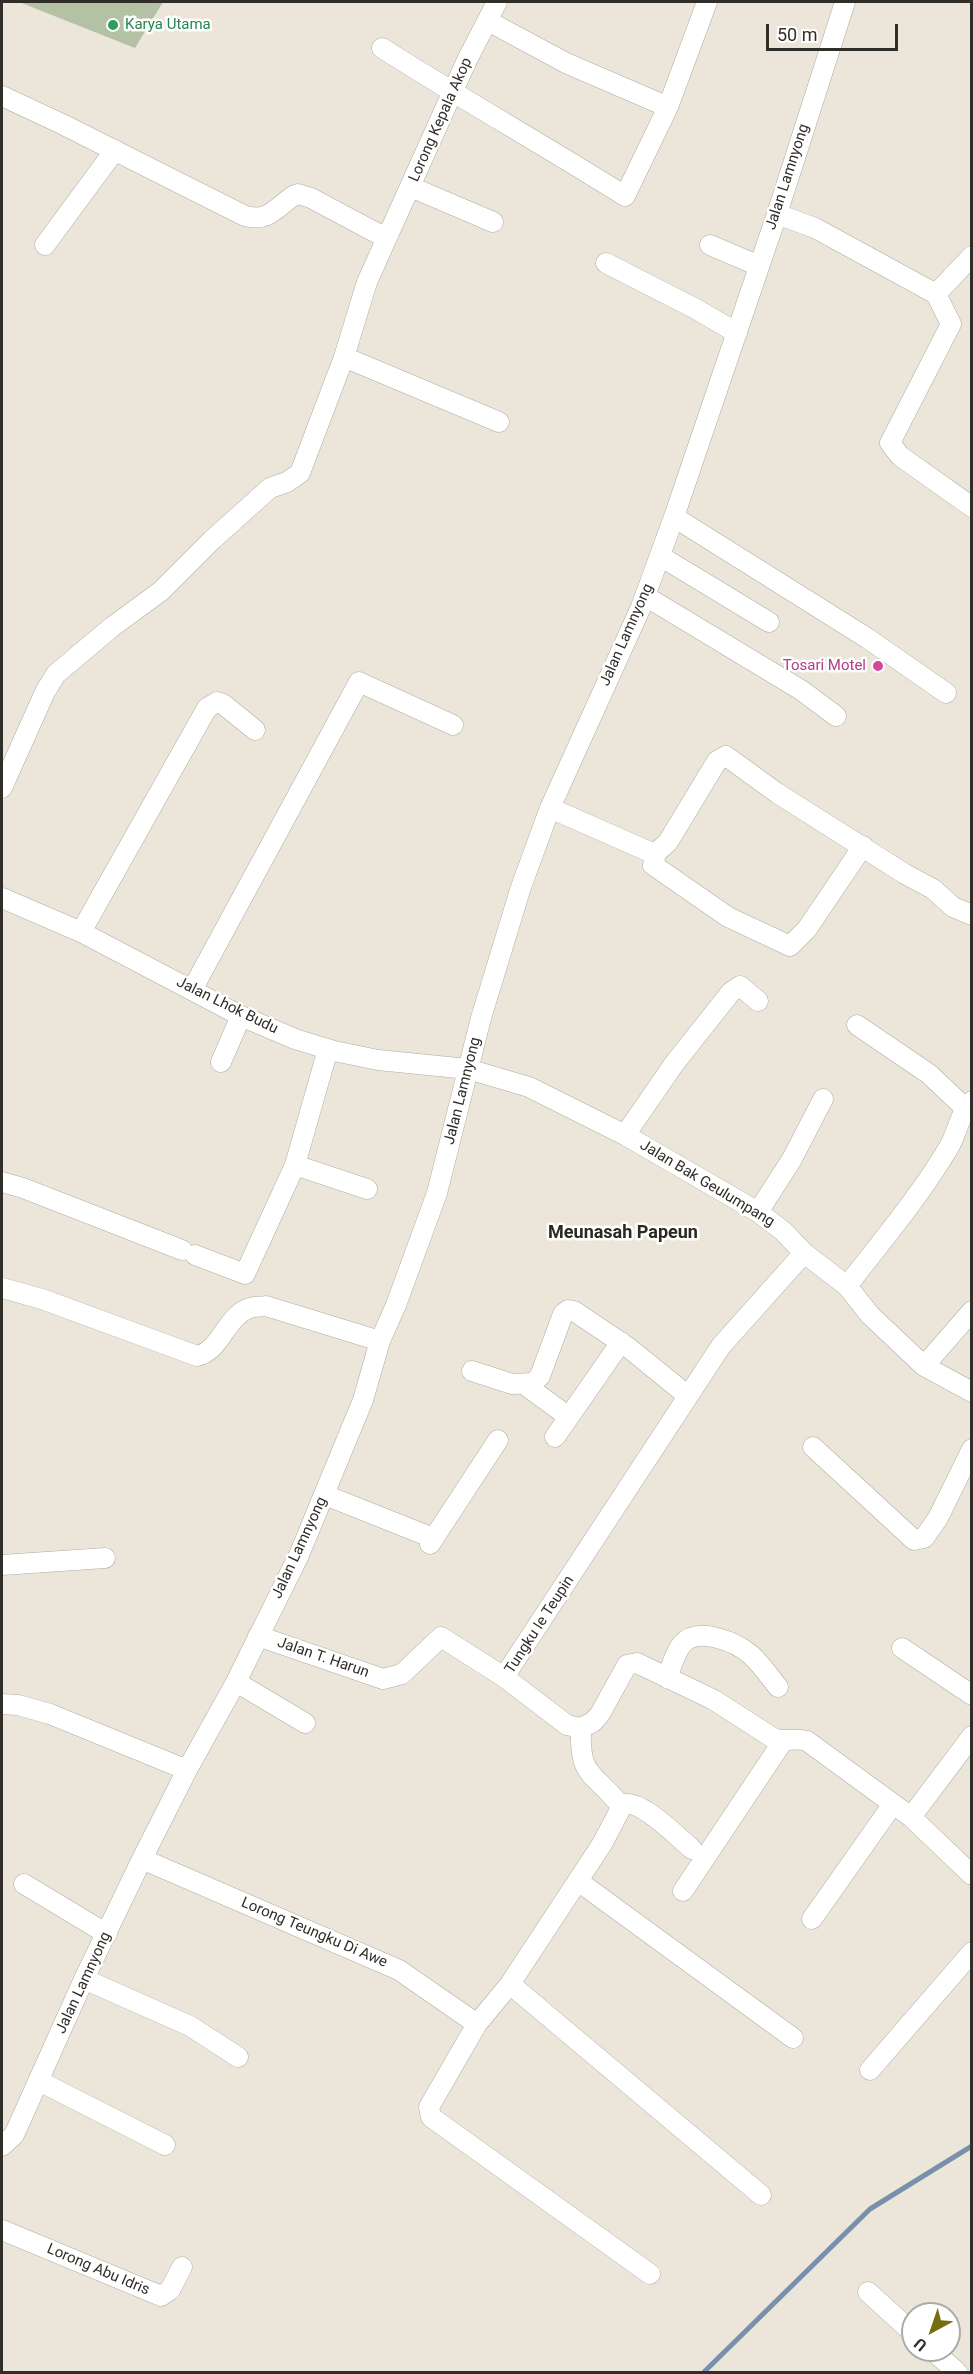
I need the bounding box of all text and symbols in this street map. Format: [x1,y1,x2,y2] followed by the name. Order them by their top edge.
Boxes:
[769,12,901,50] scale bar
[125,16,211,34] place label: Karya Utama
[106,18,120,32] marker: Karya Utama
[777,24,817,45] text: 50 m
[405,55,477,185] street label: Lorong Kepala Akop
[762,122,814,232] street label: Jalan Lamnyong
[596,581,658,689] street label: Jalan Lamnyong
[783,657,866,675] place label: Tosari Motel
[871,659,885,673] marker: Tosari Motel
[173,974,281,1038] street label: Jalan Lhok Budu
[441,1035,485,1147] street label: Jalan Lamnyong
[636,1137,778,1231] street label: Jalan Bak Geulumpang
[548,1222,698,1244] district label: Meunasah Papeun
[269,1494,331,1602] street label: Jalan Lamnyong
[502,1573,578,1677] street label: Tungku Ie Teupin
[275,1634,371,1682] street label: Jalan T. Harun
[238,1894,390,1972] street label: Lorong Teungku Di Awe
[53,1929,115,2037] street label: Jalan Lamnyong
[44,2240,152,2300] street label: Lorong Abu Idris
[901,2302,961,2362] north arrow
[910,2334,931,2355] text: U

